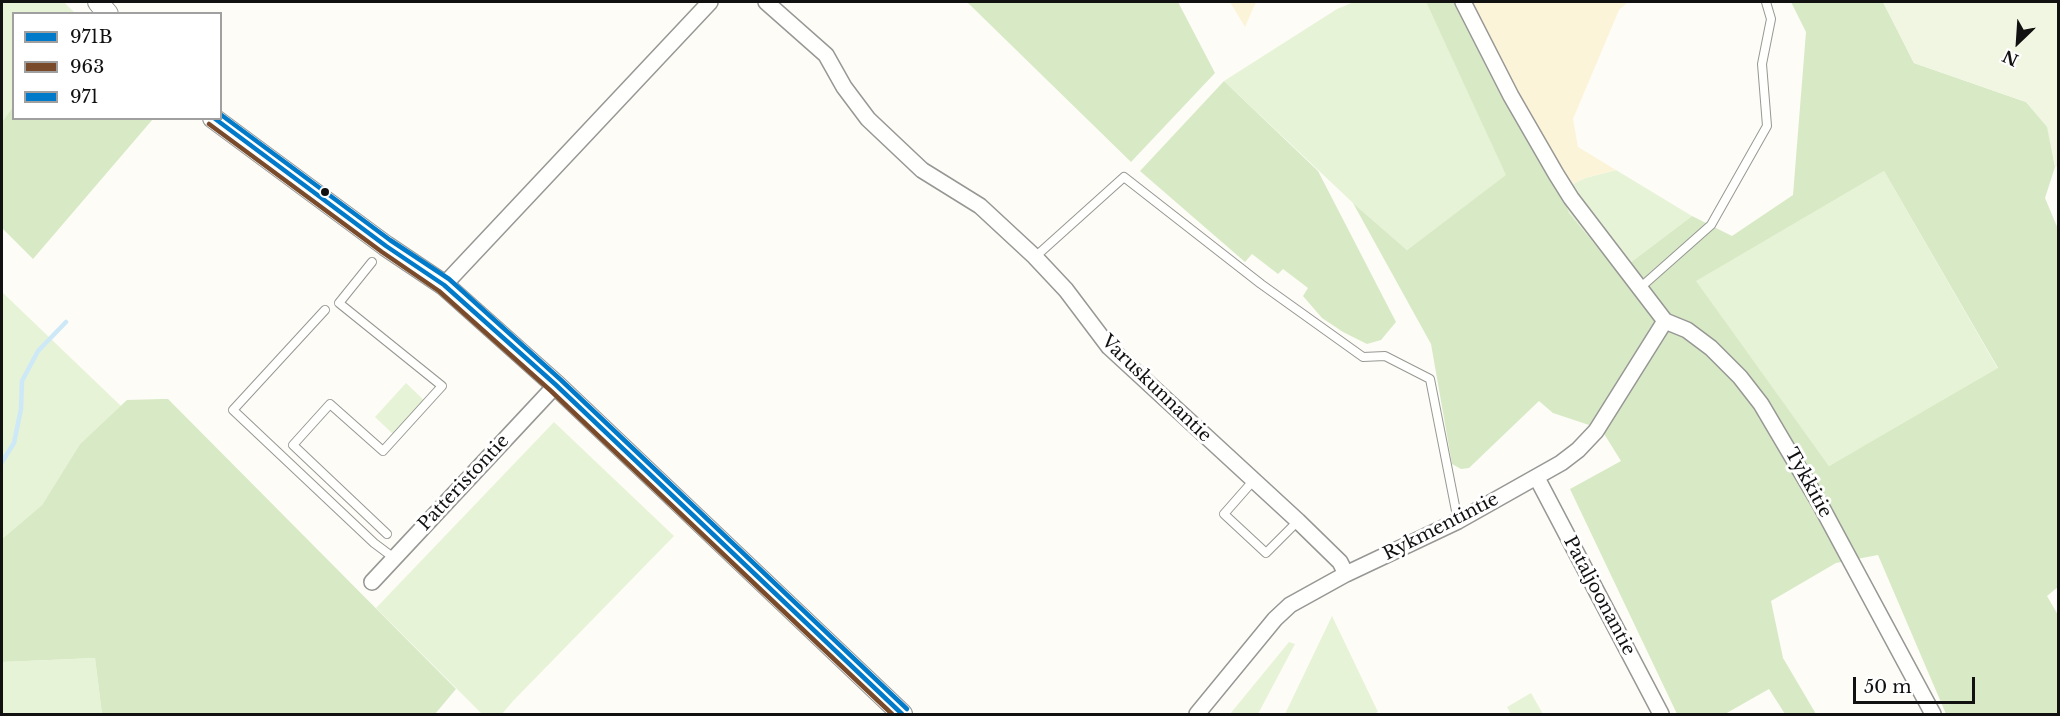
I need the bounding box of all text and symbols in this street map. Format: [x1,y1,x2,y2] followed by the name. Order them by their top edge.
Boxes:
[12,12,222,120] legend
[1988,12,2048,72] north arrow
[70,26,112,48] text: 971B
[1999,46,2021,71] text: N
[70,56,104,78] text: 963
[70,86,99,108] text: 971
[319,186,331,198] unlabelled marker
[1096,331,1216,447] street label: Varuskunnantie
[414,431,514,535] street label: Patteristontie
[1780,444,1836,522] street label: Tykkitie
[1380,489,1502,565] street label: Rykmentintie
[1559,533,1639,659] street label: Pataljoonantie
[1856,665,1978,703] scale bar
[1864,676,1912,698] text: 50 m

